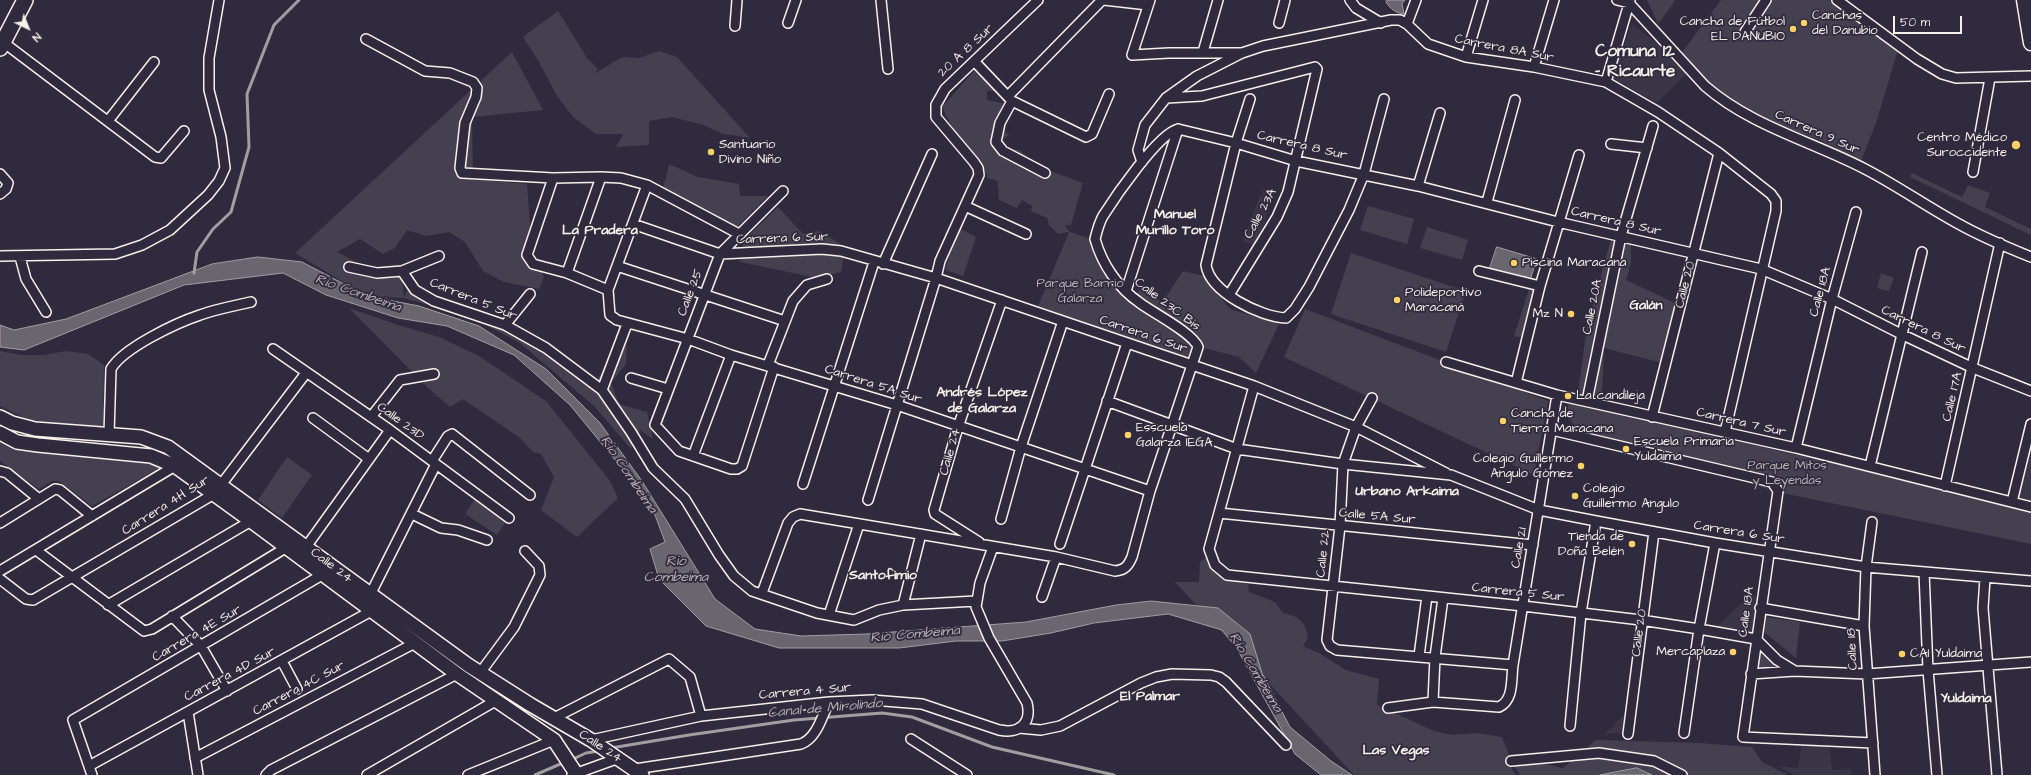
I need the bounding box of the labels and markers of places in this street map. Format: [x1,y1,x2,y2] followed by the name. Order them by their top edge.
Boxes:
[1812,8,1878,39] place label: Canchas del Danubio
[1680,14,1785,45] place label: Cancha de Fútbol EL DANUBIO
[1799,18,1809,28] marker: Canchas del Danubio
[1788,24,1798,34] marker: Cancha de Fútbol EL DANUBIO
[1917,130,2007,161] place label: Centro Médico Suroccidente
[719,137,781,168] place label: Santuario Divino Niño
[2010,139,2022,151] marker: Centro Médico Suroccidente
[706,147,716,157] marker: Santuario Divino Niño
[1522,255,1626,271] place label: Piscina Maracana
[1509,258,1519,268] marker: Piscina Maracana
[1405,285,1481,316] place label: Polideportivo Maracaná
[1392,295,1402,305] marker: Polideportivo Maracaná
[1532,306,1563,322] place label: Mz N
[1566,309,1576,319] marker: Mz N
[1576,388,1645,404] place label: La candileja
[1563,391,1573,401] marker: La candileja
[1511,406,1613,437] place label: Cancha de Tierra Maracana
[1498,416,1508,426] marker: Cancha de Tierra Maracana
[1136,420,1213,451] place label: Esscuela Galarza IEGA
[1123,430,1133,440] marker: Esscuela Galarza IEGA
[1634,434,1734,465] place label: Escuela Primaria Yuldaima
[1621,444,1631,454] marker: Escuela Primaria Yuldaima
[1473,451,1573,482] place label: Colegio Guillermo Angulo Gómez
[1576,461,1586,471] marker: Colegio Guillermo Angulo Gómez
[1583,481,1679,512] place label: Colegio Guillermo Angulo
[1570,491,1580,501] marker: Colegio Guillermo Angulo
[1558,529,1624,560] place label: Tienda de Doña Belén
[1627,539,1637,549] marker: Tienda de Doña Belén
[1656,644,1725,660] place label: Mercaplaza
[1910,646,1982,662] place label: CAI Yuldaima
[1728,647,1738,657] marker: Mercaplaza
[1897,649,1907,659] marker: CAI Yuldaima

